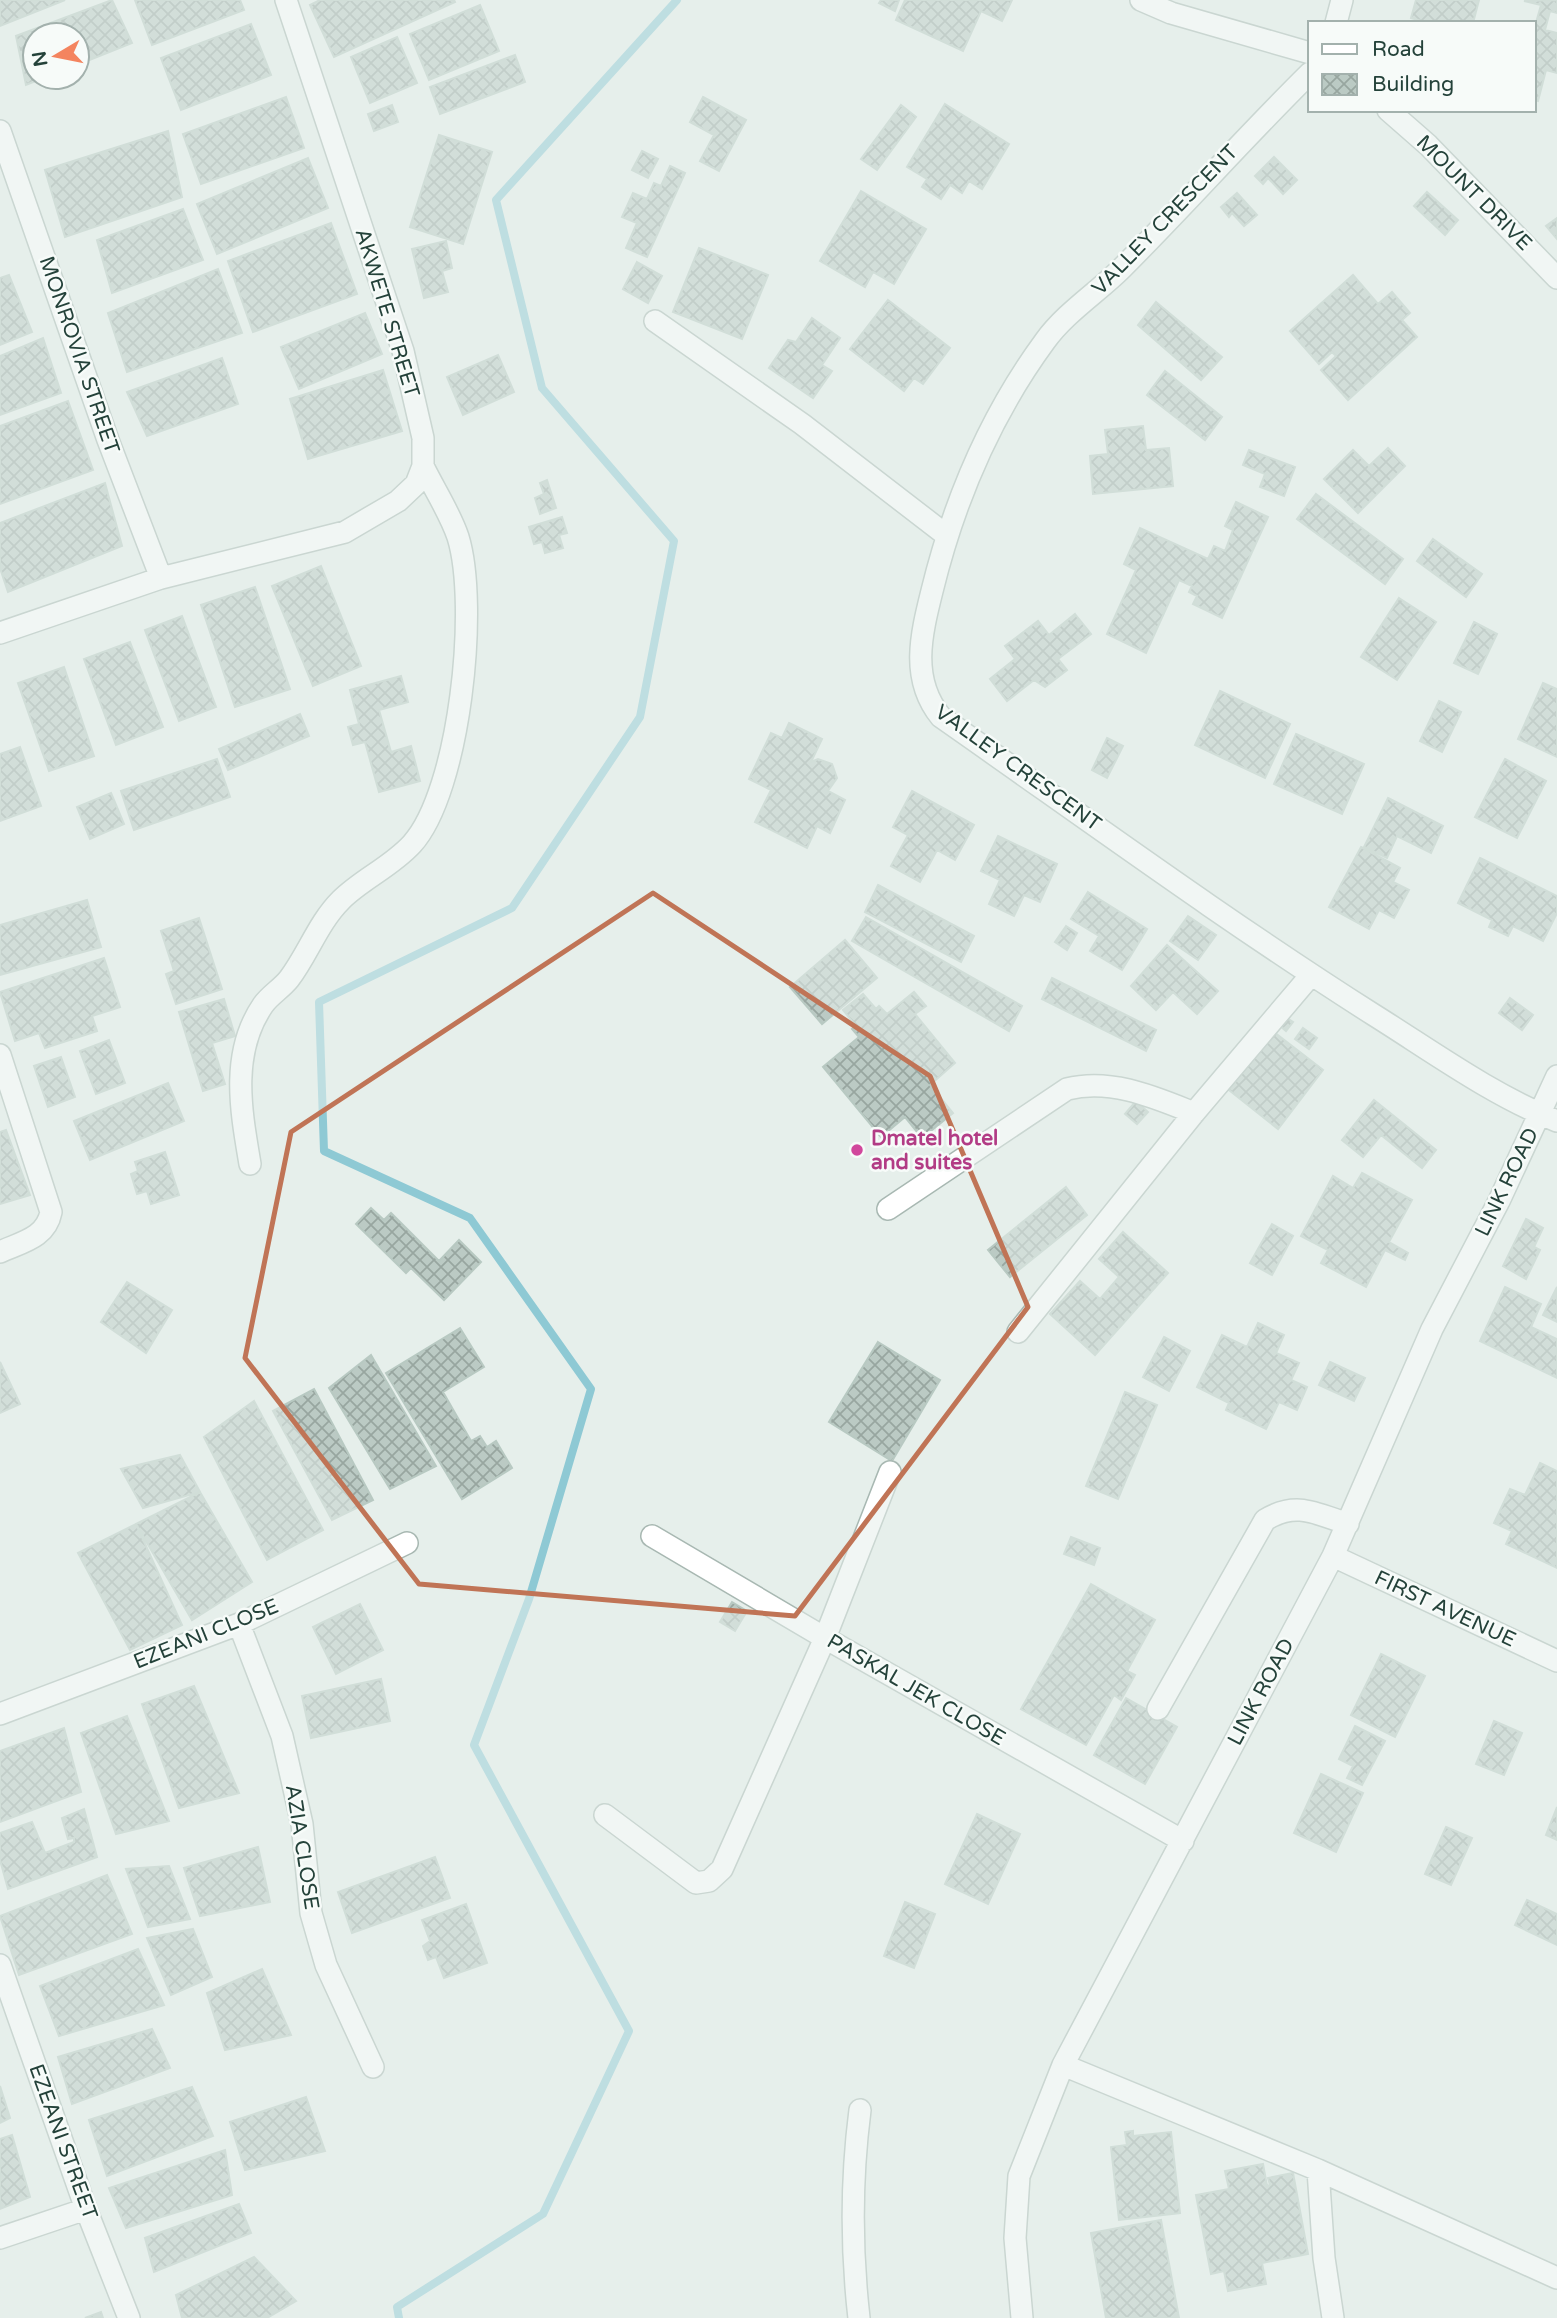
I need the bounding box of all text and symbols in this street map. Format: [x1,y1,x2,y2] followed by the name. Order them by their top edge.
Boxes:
[21,21,91,91] north arrow
[1308,21,1536,112] legend
[1372,37,1425,62] text: Road
[28,49,52,68] text: N
[1372,72,1454,97] text: Building
[1411,130,1537,256] street label: MOUNT DRIVE
[1087,139,1243,300] street label: VALLEY CRESCENT
[349,225,425,401] street label: AKWETE STREET
[33,253,125,457] street label: MONROVIA STREET
[930,699,1106,837] street label: VALLEY CRESCENT
[1470,1124,1544,1240] street label: LINK ROAD
[871,1126,998,1175] place label: Dmatel hotel and suites
[849,1142,865,1158] marker: Dmatel hotel and suites
[1370,1565,1520,1653] street label: FIRST AVENUE
[130,1594,282,1674] street label: EZEANI CLOSE
[823,1629,1009,1751] street label: PASKAL JEK CLOSE
[1222,1634,1300,1750] street label: LINK ROAD
[280,1783,324,1911] street label: AZIA CLOSE
[23,2061,103,2223] street label: EZEANI STREET

